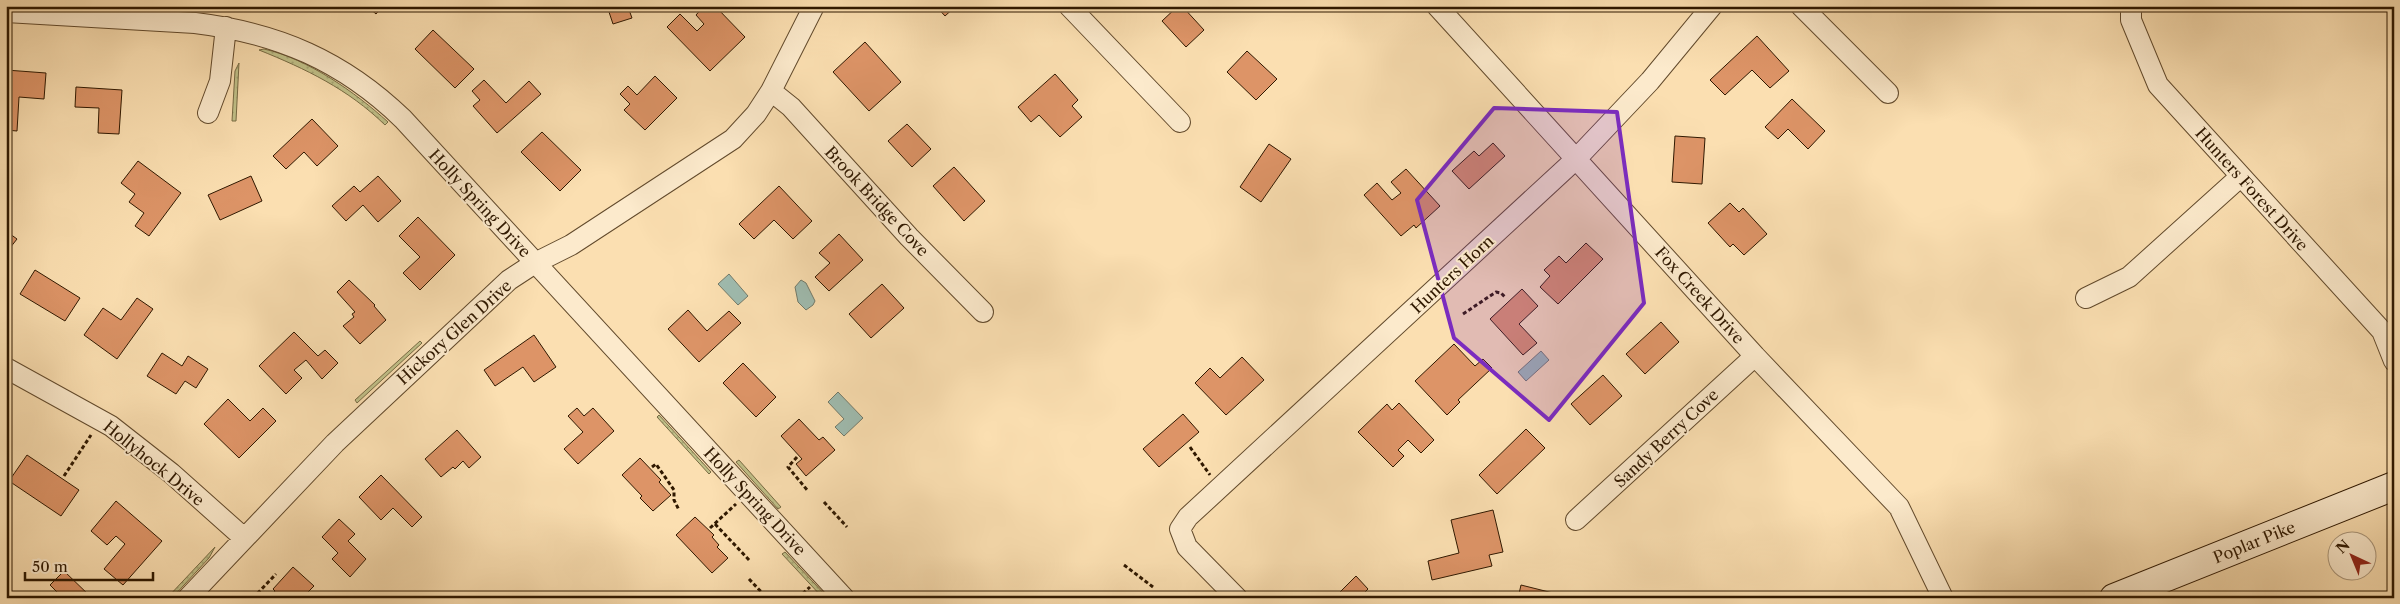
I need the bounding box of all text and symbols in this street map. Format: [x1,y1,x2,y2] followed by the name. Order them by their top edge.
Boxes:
[2191,123,2313,255] street label: Hunters Forest Drive
[821,142,933,260] street label: Brook Bridge Cove
[425,145,535,261] street label: Holly Spring Drive
[1406,231,1498,317] street label: Hunters Horn
[1651,242,1749,348] street label: Fox Creek Drive
[393,275,515,389] street label: Hickory Glen Drive
[1610,384,1722,491] street label: Sandy Berry Cove
[99,416,209,510] street label: Hollyhock Drive
[700,443,810,559] street label: Holly Spring Drive
[2210,516,2298,568] street label: Poplar Pike
[2328,532,2378,582] north arrow
[2332,536,2354,557] text: N
[25,549,152,581] scale bar
[32,557,68,576] text: 50 m

